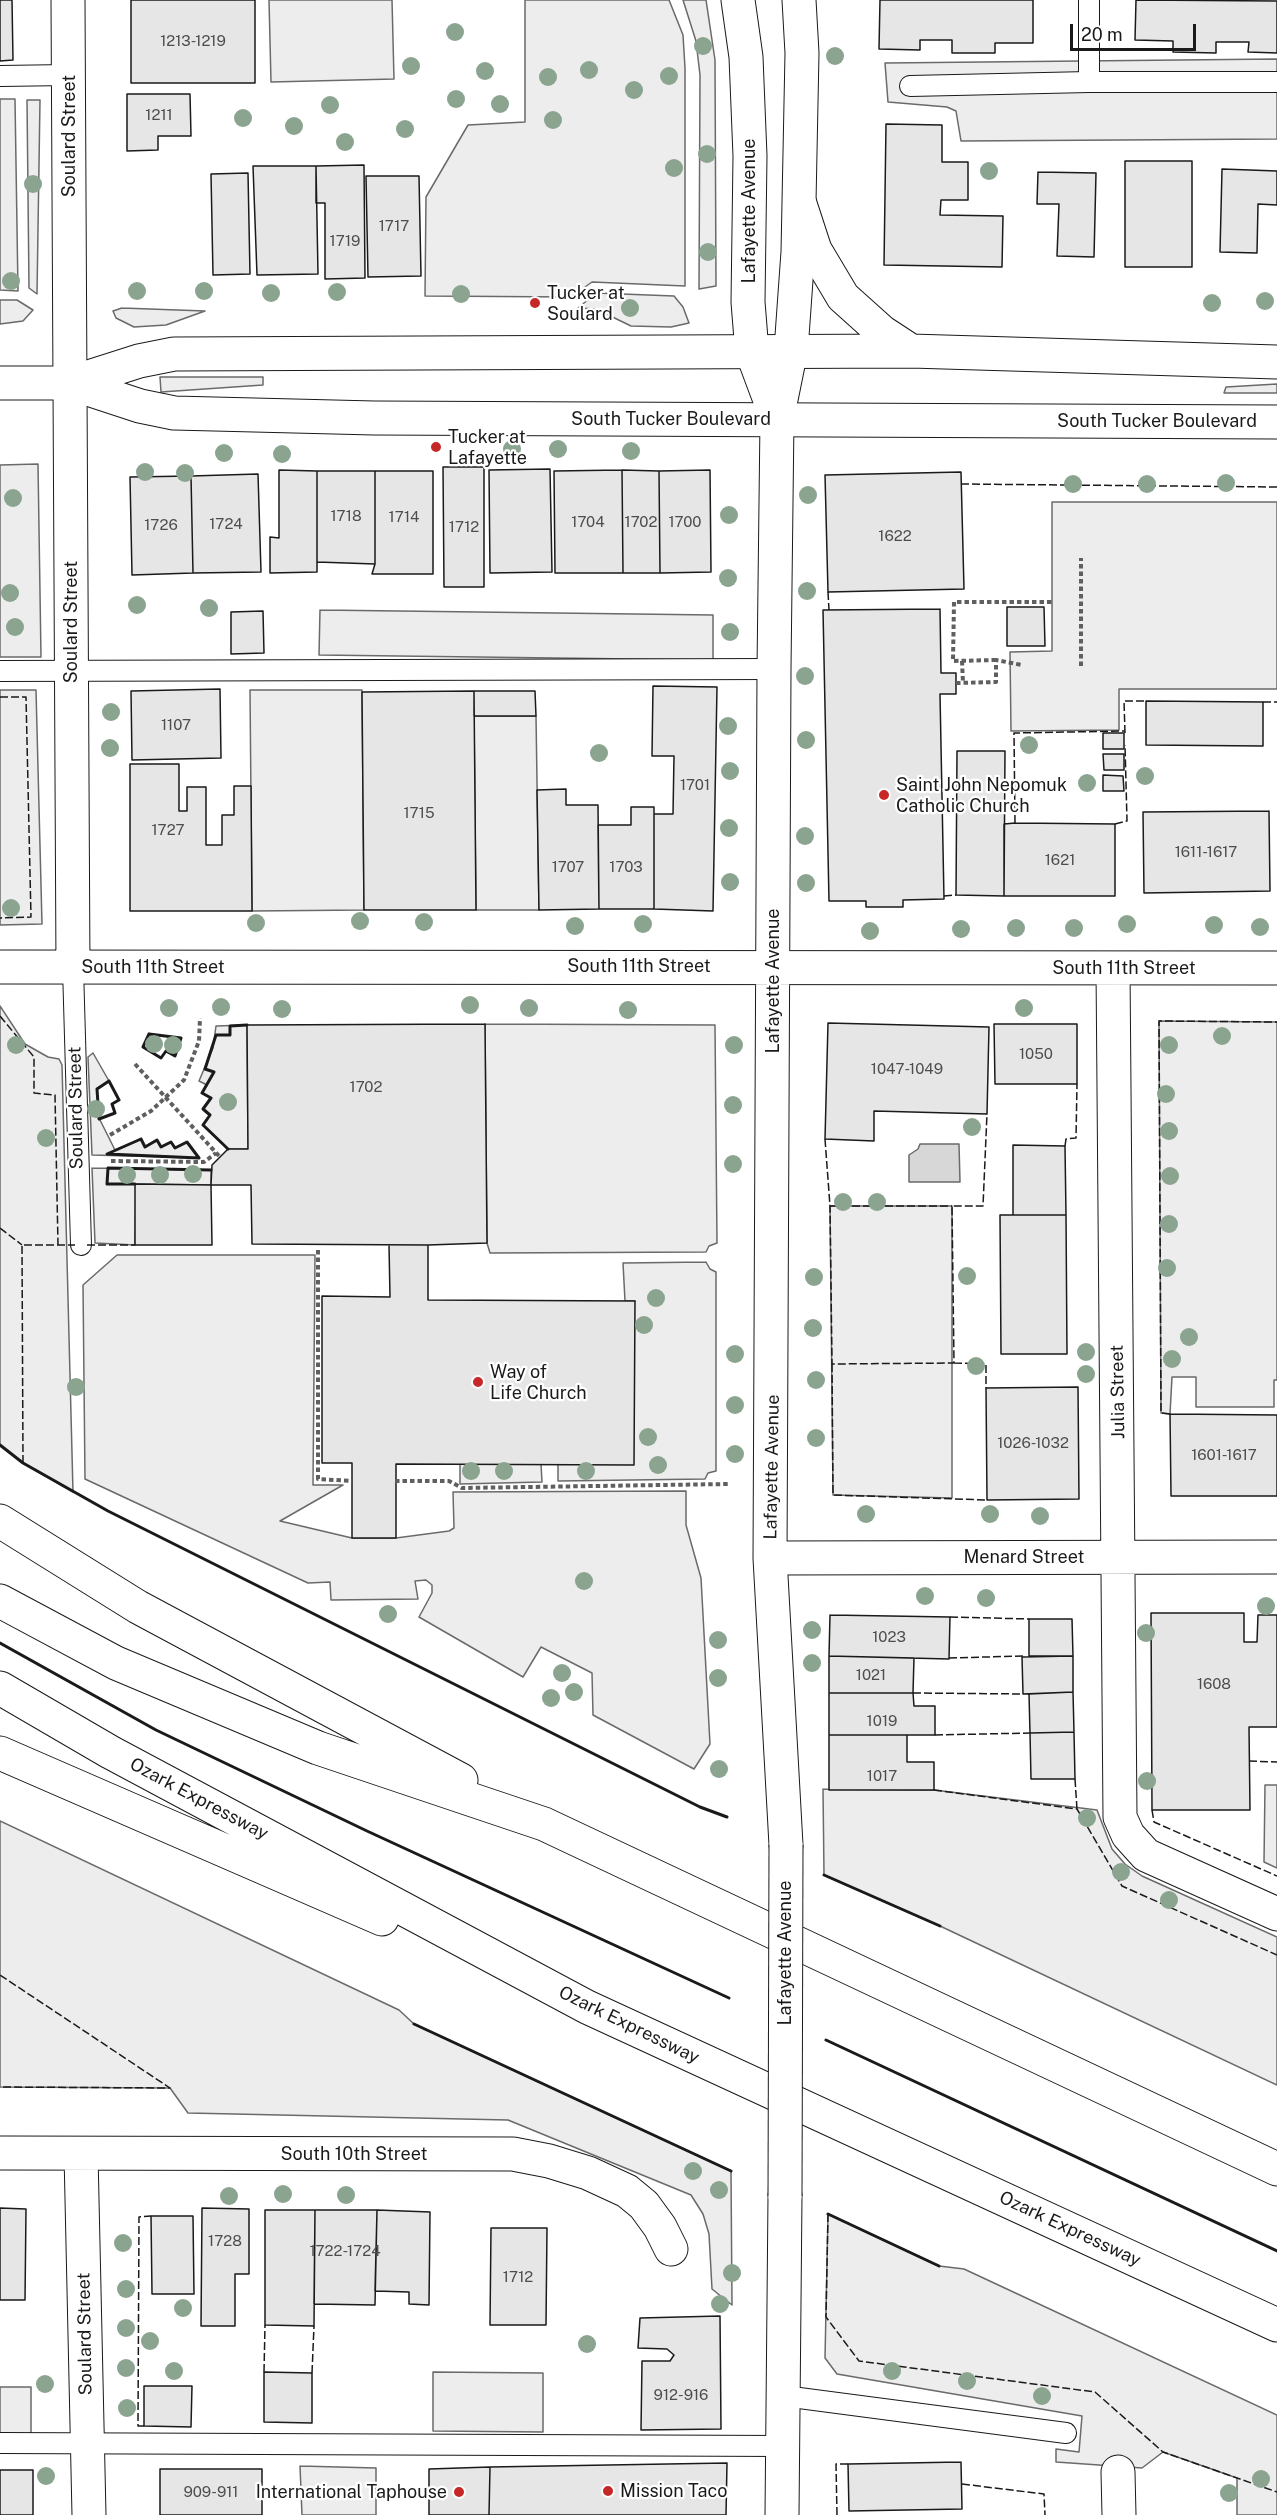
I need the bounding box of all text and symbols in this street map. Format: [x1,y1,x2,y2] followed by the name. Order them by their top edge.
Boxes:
[1073,12,1199,50] scale bar
[1081,24,1123,45] text: 20 m
[160,32,226,50] house number: 1213-1219
[58,75,80,197] street label: Soulard Street
[145,106,173,124] house number: 1211
[738,138,760,284] street label: Lafayette Avenue
[379,217,409,235] house number: 1717
[330,232,360,250] house number: 1719
[547,282,625,324] place label: Tucker at Soulard
[528,296,542,310] marker: Tucker at Soulard
[571,408,771,430] street label: South Tucker Boulevard
[1057,410,1257,432] street label: South Tucker Boulevard
[448,426,527,468] place label: Tucker at Lafayette
[429,440,443,454] marker: Tucker at Lafayette
[330,507,362,525] house number: 1718
[389,508,419,526] house number: 1714
[571,513,605,531] house number: 1704
[625,513,657,531] house number: 1702
[668,513,702,531] house number: 1700
[209,515,243,533] house number: 1724
[144,516,178,534] house number: 1726
[449,518,479,536] house number: 1712
[878,527,912,545] house number: 1622
[60,561,82,683] street label: Soulard Street
[161,716,191,734] house number: 1107
[896,774,1067,816] place label: Saint John Nepomuk Catholic Church
[680,776,710,794] house number: 1701
[877,788,891,802] marker: Saint John Nepomuk Catholic Church
[403,804,435,822] house number: 1715
[151,821,185,839] house number: 1727
[1175,843,1237,861] house number: 1611-1617
[1045,851,1075,869] house number: 1621
[552,858,584,876] house number: 1707
[609,858,643,876] house number: 1703
[762,908,784,1054] street label: Lafayette Avenue
[567,955,711,977] street label: South 11th Street
[81,956,225,978] street label: South 11th Street
[1052,957,1196,979] street label: South 11th Street
[1019,1045,1053,1063] house number: 1050
[64,1046,88,1170] street label: Soulard Street
[871,1060,943,1078] house number: 1047-1049
[350,1078,382,1096] house number: 1702
[1106,1345,1130,1439] street label: Julia Street
[490,1361,587,1404] place label: Way of Life Church
[471,1375,485,1389] marker: Way of Life Church
[760,1394,784,1540] street label: Lafayette Avenue
[997,1434,1069,1452] house number: 1026-1032
[1191,1446,1257,1464] house number: 1601-1617
[964,1546,1084,1568] street label: Menard Street
[872,1628,906,1646] house number: 1023
[856,1666,886,1684] house number: 1021
[1197,1675,1231,1693] house number: 1608
[867,1712,897,1730] house number: 1019
[126,1753,272,1845] street label: Ozark Expressway
[867,1767,897,1785] house number: 1017
[774,1880,796,2026] street label: Lafayette Avenue
[555,1982,703,2068] street label: Ozark Expressway
[280,2143,428,2165] street label: South 10th Street
[996,2187,1144,2271] street label: Ozark Expressway
[208,2232,242,2250] house number: 1728
[309,2242,381,2260] house number: 1722-1724
[503,2268,533,2286] house number: 1712
[73,2272,97,2396] street label: Soulard Street
[654,2386,708,2404] house number: 912-916
[620,2480,727,2502] place label: Mission Taco
[256,2481,447,2503] place label: International Taphouse
[184,2483,238,2501] house number: 909-911
[601,2484,615,2498] marker: Mission Taco
[452,2485,466,2499] marker: International Taphouse

